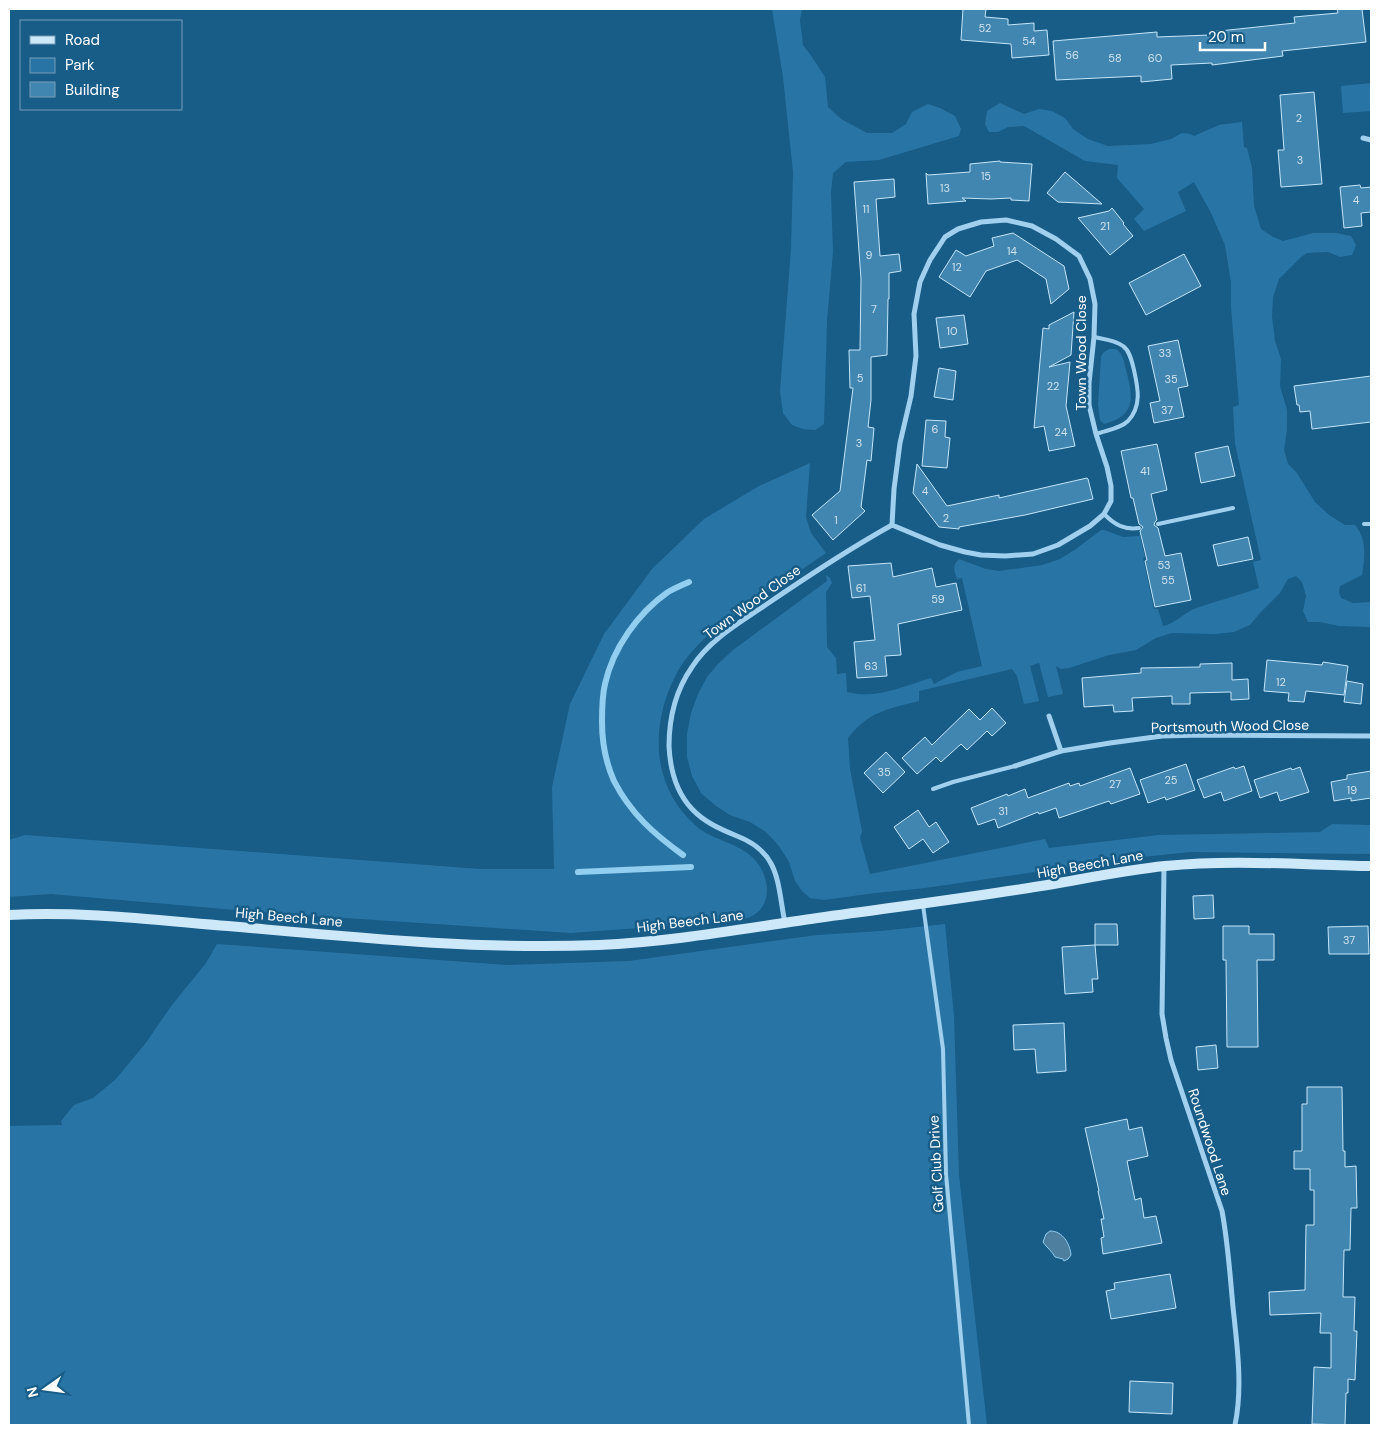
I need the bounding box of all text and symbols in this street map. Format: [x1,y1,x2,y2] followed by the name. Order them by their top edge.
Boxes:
[20,20,182,110] legend
[1200,20,1265,52] scale bar
[979,21,991,35] house number: 52
[1208,27,1244,47] text: 20 m
[65,30,100,50] text: Road
[1022,34,1036,48] house number: 54
[1065,48,1079,62] house number: 56
[1108,51,1122,65] house number: 58
[1148,51,1162,65] house number: 60
[65,55,95,75] text: Park
[65,80,120,100] text: Building
[1296,111,1302,125] house number: 2
[1297,153,1303,167] house number: 3
[981,169,991,183] house number: 15
[940,181,950,195] house number: 13
[1353,193,1360,207] house number: 4
[863,202,869,216] house number: 11
[1100,219,1110,233] house number: 21
[1007,244,1017,258] house number: 14
[866,248,873,262] house number: 9
[952,260,962,274] house number: 12
[1072,295,1090,411] street label: Town Wood Close
[871,302,877,316] house number: 7
[947,324,957,338] house number: 10
[1158,346,1172,360] house number: 33
[857,371,864,385] house number: 5
[1164,372,1178,386] house number: 35
[1047,379,1059,393] house number: 22
[1161,403,1173,417] house number: 37
[932,422,939,436] house number: 6
[1055,425,1068,439] house number: 24
[856,436,862,450] house number: 3
[1140,464,1150,478] house number: 41
[922,484,929,498] house number: 4
[943,511,949,525] house number: 2
[834,513,838,527] house number: 1
[1157,558,1171,572] house number: 53
[700,561,804,643] street label: Town Wood Close
[1161,573,1175,587] house number: 55
[856,581,866,595] house number: 61
[931,592,945,606] house number: 59
[864,659,878,673] house number: 63
[1276,675,1286,689] house number: 12
[1151,716,1309,736] street label: Portsmouth Wood Close
[877,765,891,779] house number: 35
[1164,773,1178,787] house number: 25
[1109,777,1121,791] house number: 27
[1347,783,1357,797] house number: 19
[998,804,1008,818] house number: 31
[1035,846,1145,882] street label: High Beech Lane
[235,903,343,931] street label: High Beech Lane
[636,906,745,936] street label: High Beech Lane
[1343,933,1355,947] house number: 37
[1184,1086,1236,1198] street label: Roundwood Lane
[924,1115,948,1213] street label: Golf Club Drive
[20,1364,70,1414] north arrow
[22,1385,42,1399] text: N

